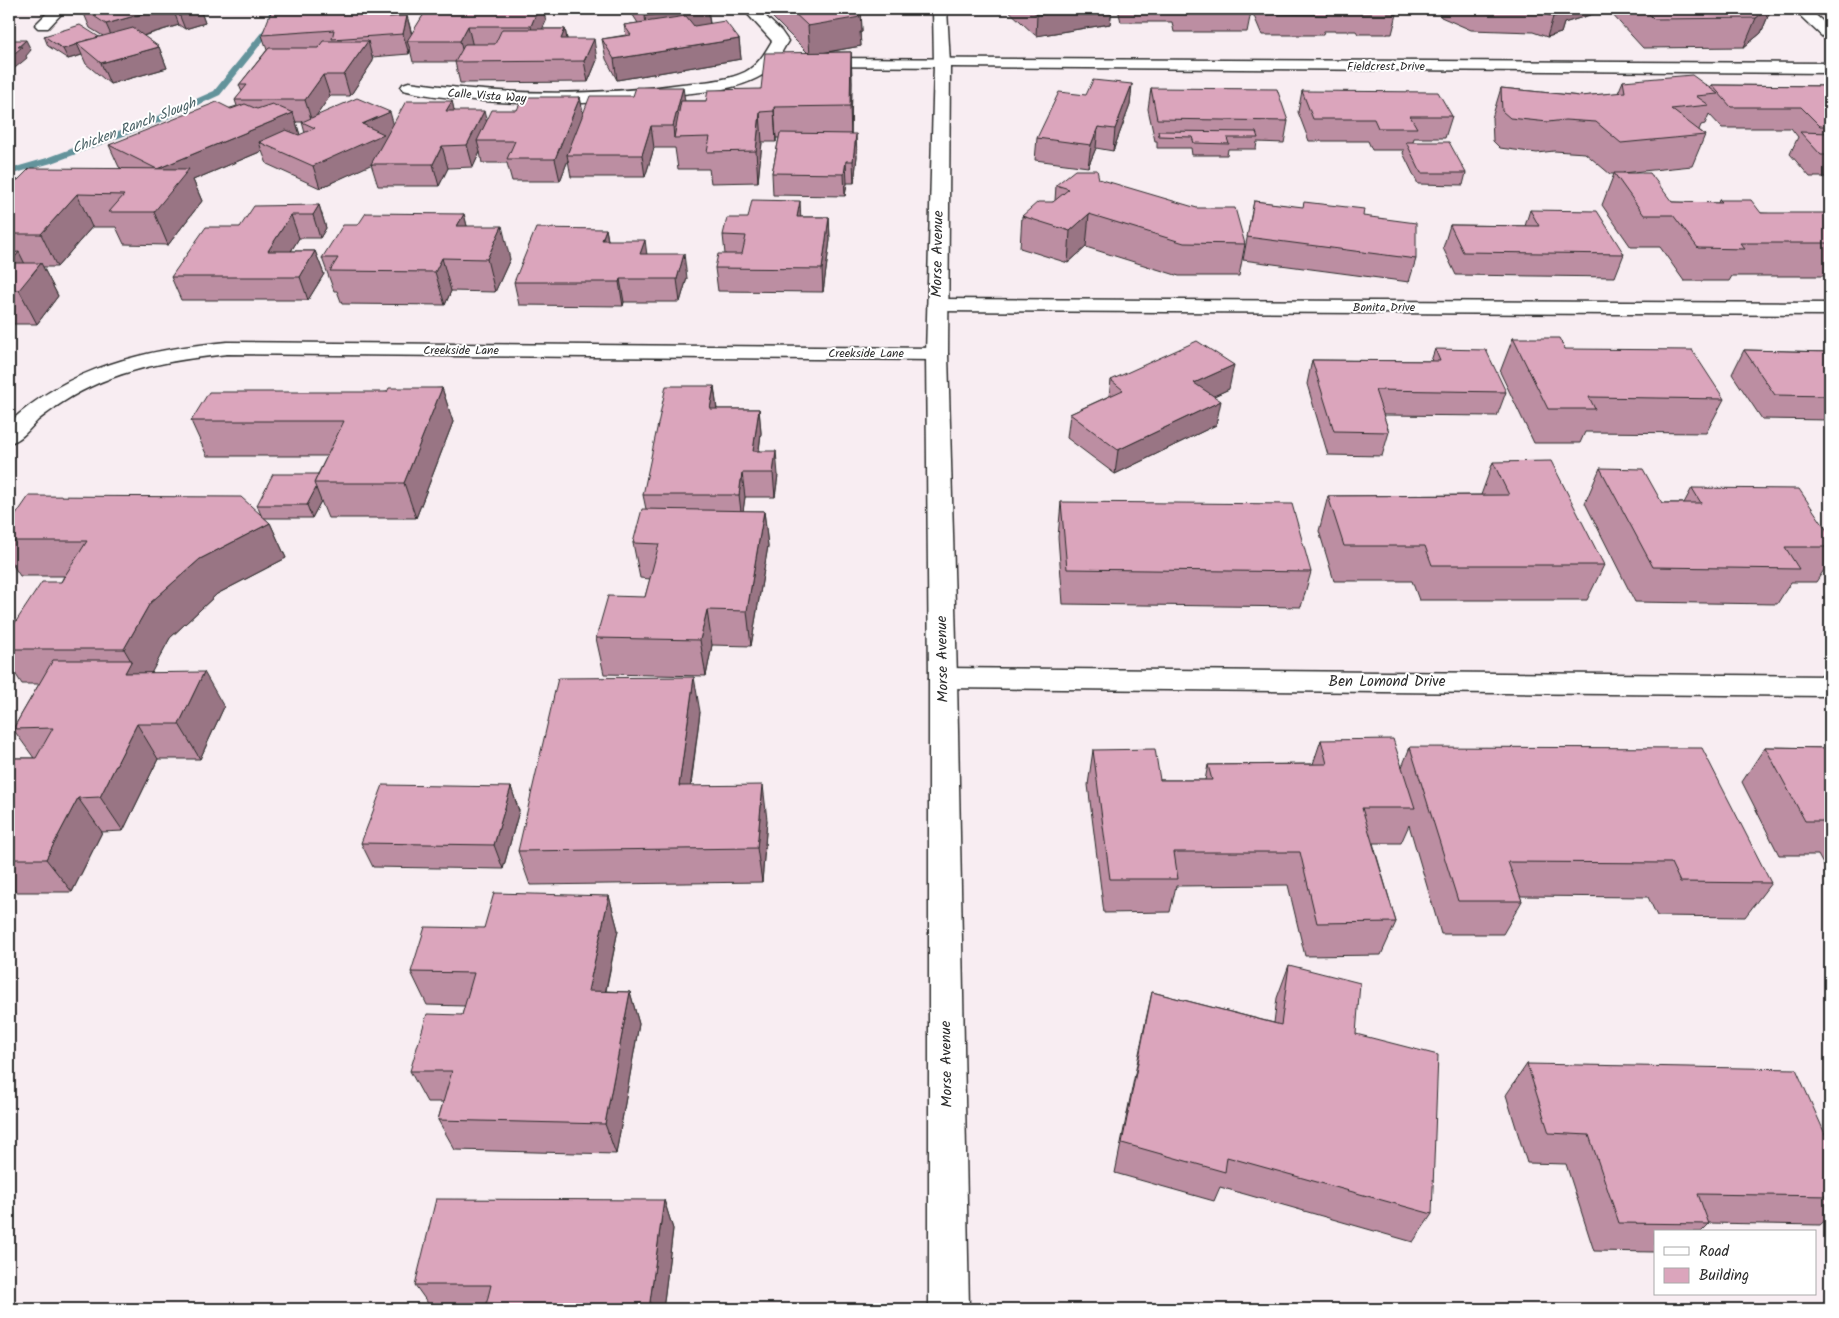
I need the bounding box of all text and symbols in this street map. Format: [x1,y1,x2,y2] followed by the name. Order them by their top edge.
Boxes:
[1347,57,1425,76] street label: Fieldcrest Drive
[447,84,527,108] street label: Calle Vista Way
[69,92,201,160] water label: Chicken Ranch Slough
[925,210,951,298] street label: Morse Avenue
[1353,298,1416,317] street label: Bonita Drive
[423,341,499,360] street label: Creekside Lane
[828,344,904,363] street label: Creekside Lane
[930,615,956,703] street label: Morse Avenue
[1329,670,1446,694] street label: Ben Lomond Drive
[934,1020,960,1108] street label: Morse Avenue
[1654,1230,1816,1296] legend
[1699,1240,1730,1264] text: Road
[1699,1264,1749,1288] text: Building

